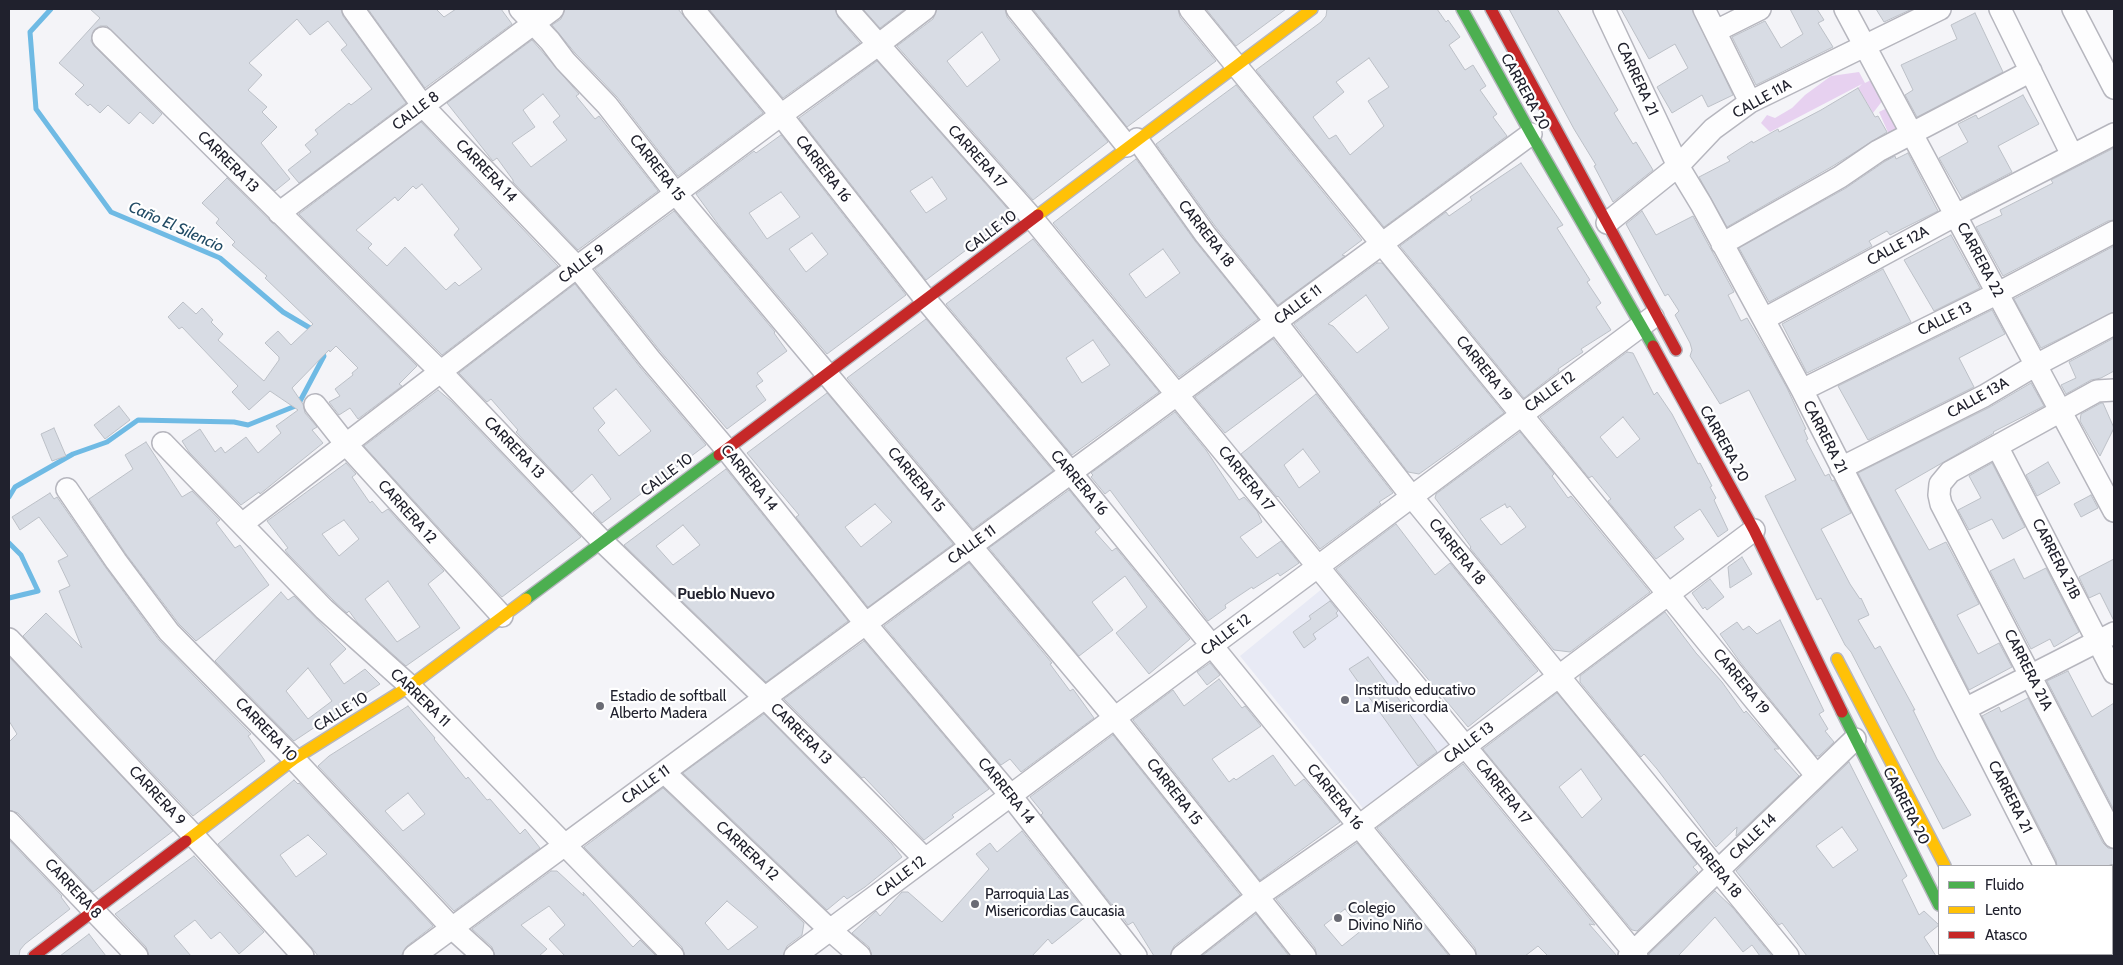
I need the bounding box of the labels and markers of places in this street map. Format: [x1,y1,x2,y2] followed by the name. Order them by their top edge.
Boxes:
[1355,682,1476,717] place label: Institudo educativo La Misericordia
[610,688,726,723] place label: Estadio de softball Alberto Madera
[1339,694,1351,706] marker: Institudo educativo La Misericordia
[594,700,606,712] marker: Estadio de softball Alberto Madera
[985,886,1125,921] place label: Parroquia Las Misericordias Caucasia
[969,898,981,910] marker: Parroquia Las Misericordias Caucasia
[1348,900,1423,935] place label: Colegio Divino Niño
[1332,912,1344,924] marker: Colegio Divino Niño

